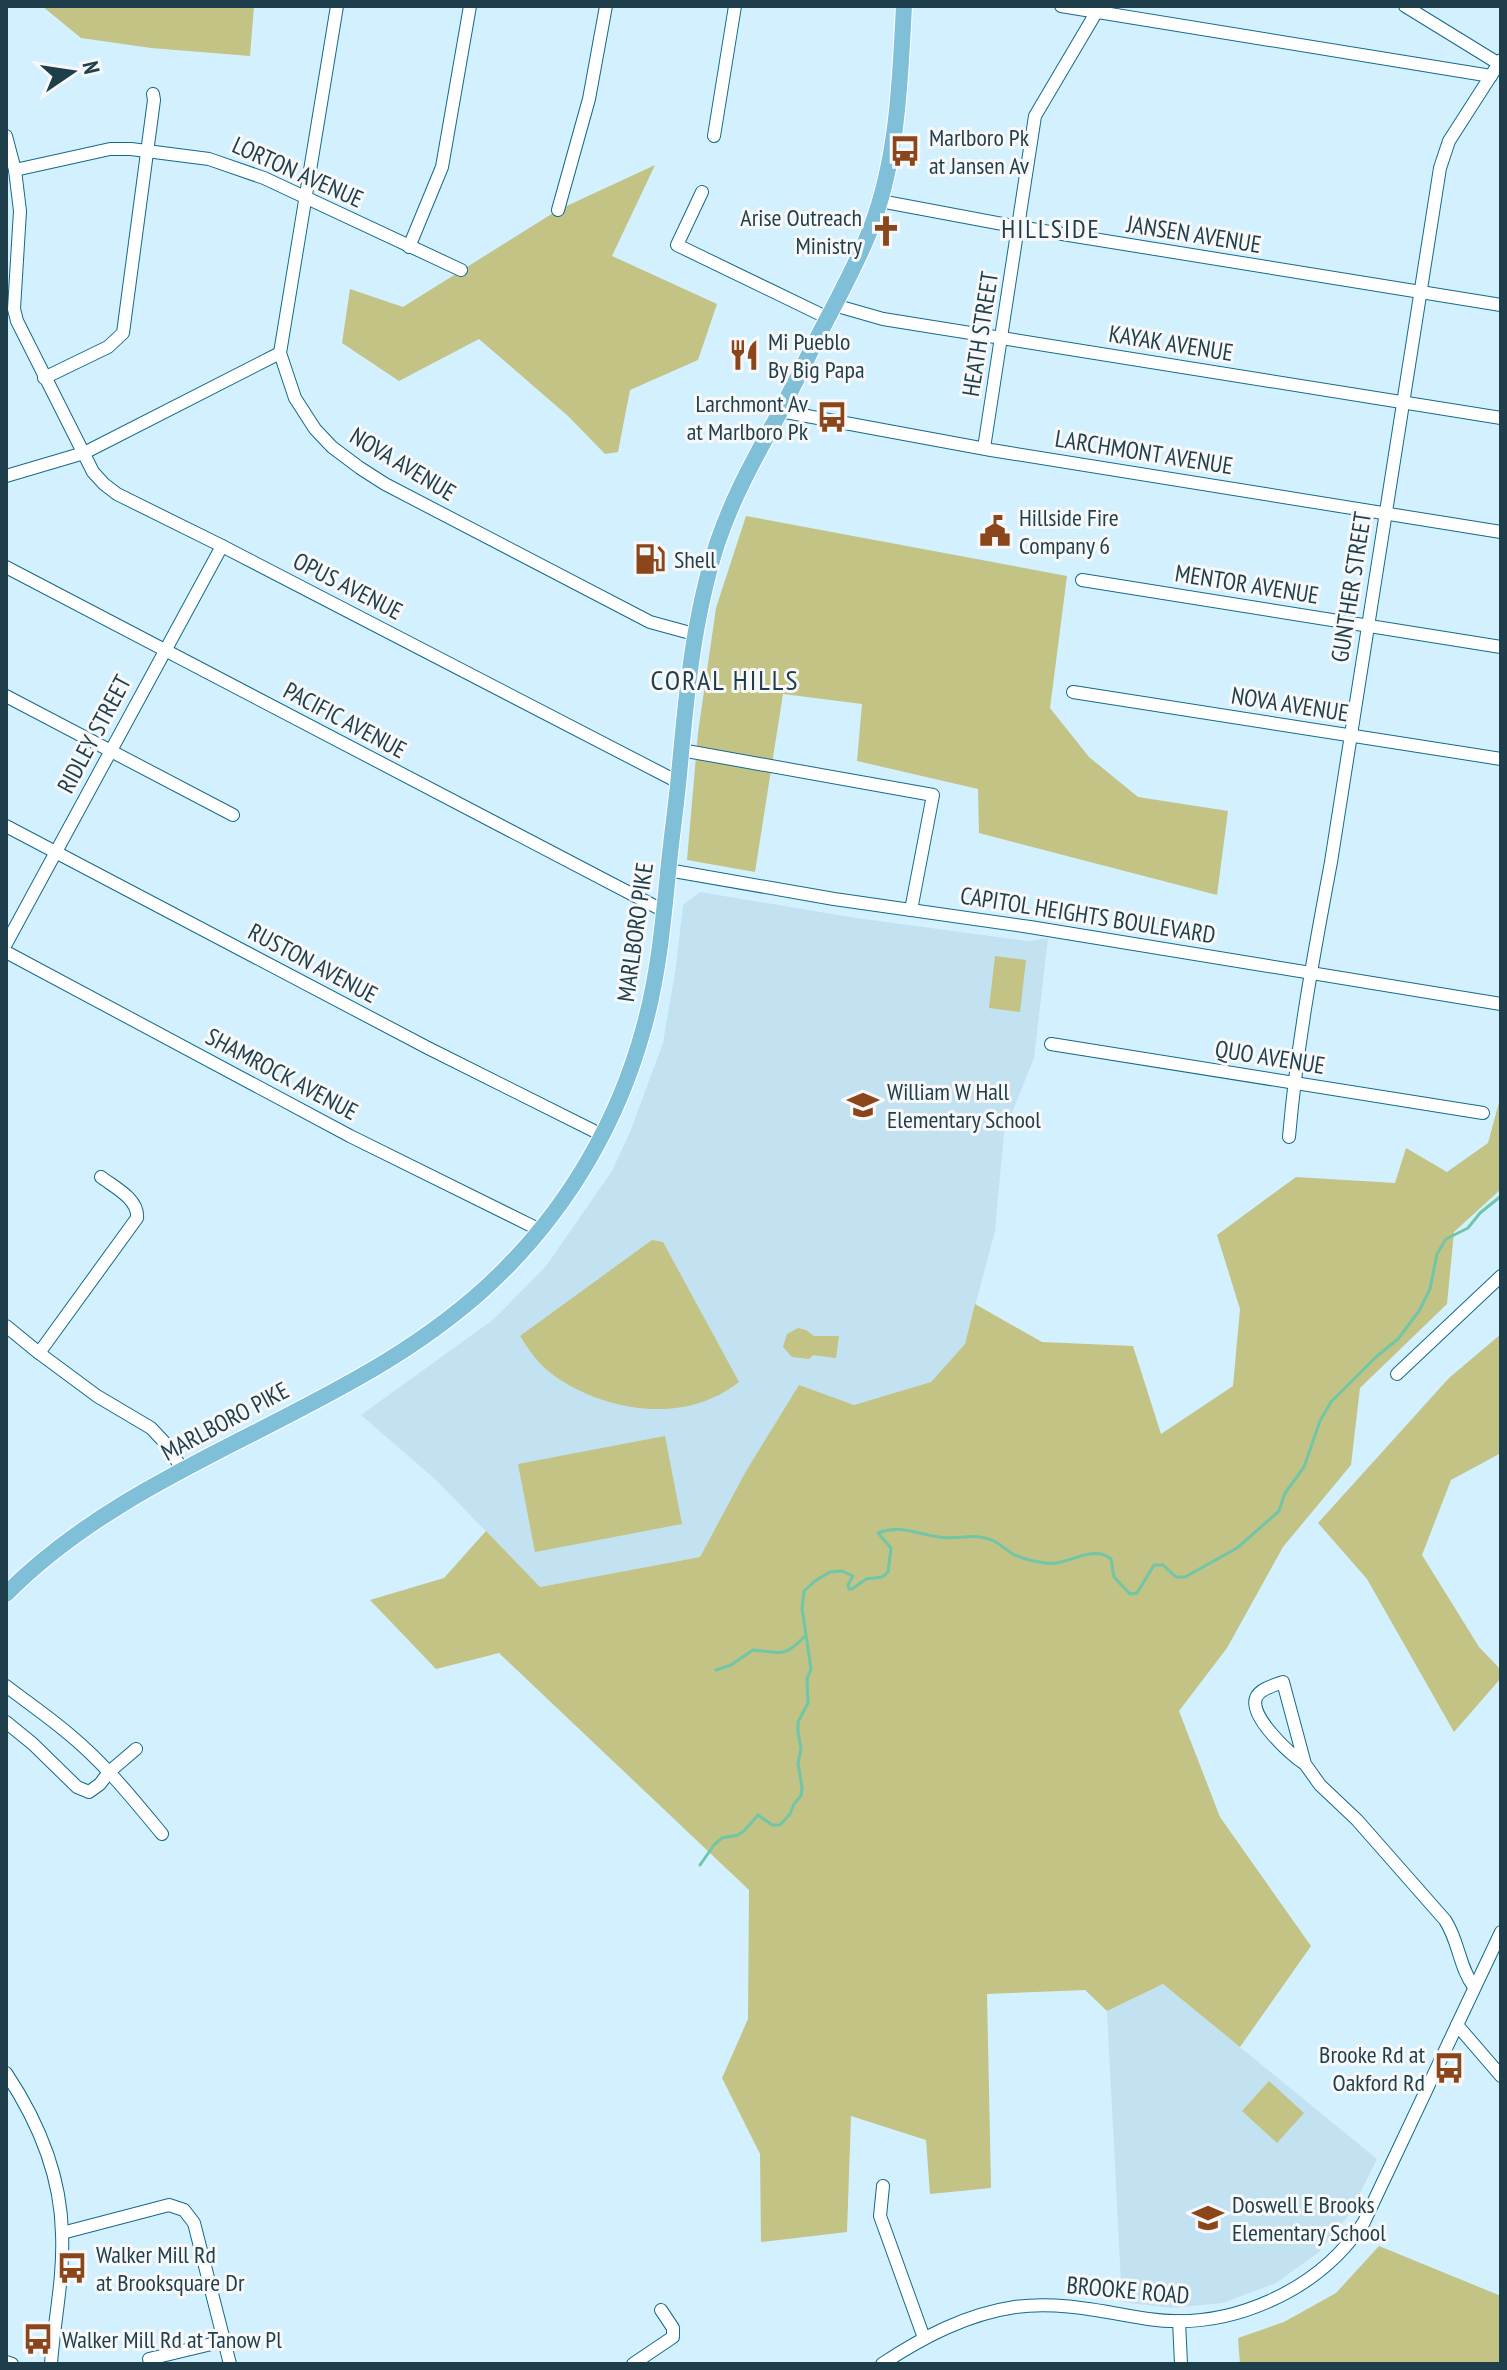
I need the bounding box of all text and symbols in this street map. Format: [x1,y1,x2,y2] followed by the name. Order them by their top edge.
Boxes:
[32,32,112,112] north arrow
[77,59,106,76] text: N
[929,122,1030,181] place label: Marlboro Pk at Jansen Av
[228,129,368,215] street label: LORTON AVENUE
[888,134,922,168] bus stop icon: Marlboro Pk at Jansen Av
[740,202,862,261] place label: Arise Outreach Ministry
[1124,208,1263,260] street label: JANSEN AVENUE
[1001,212,1101,245] district label: HILLSIDE
[869,214,903,248] church icon: Arise Outreach Ministry
[955,269,1005,399] street label: HEATH STREET
[1107,318,1235,368] street label: KAYAK AVENUE
[768,326,865,385] place label: Mi Pueblo By Big Papa
[727,338,761,372] restaurant icon: Mi Pueblo By Big Papa
[687,388,809,447] place label: Larchmont Av at Marlboro Pk
[815,400,849,434] bus stop icon: Larchmont Av at Marlboro Pk
[344,420,462,508] street label: NOVA AVENUE
[1053,423,1235,481] street label: LARCHMONT AVENUE
[1019,502,1119,561] place label: Hillside Fire Company 6
[1324,509,1378,664] street label: GUNTHER STREET
[978,514,1012,548] public building icon: Hillside Fire Company 6
[633,542,667,576] fuel station icon: Shell
[674,544,716,575] place label: Shell
[288,545,408,627] street label: OPUS AVENUE
[1173,557,1321,611] street label: MENTOR AVENUE
[651,661,799,698] district label: CORAL HILLS
[50,669,138,798] street label: RIDLEY STREET
[278,675,412,765] street label: PACIFIC AVENUE
[1229,679,1351,729] street label: NOVA AVENUE
[610,860,660,1004] street label: MARLBORO PIKE
[958,880,1218,950] street label: CAPITOL HEIGHTS BOULEVARD
[243,916,383,1010] street label: RUSTON AVENUE
[201,1021,363,1127] street label: SHAMROCK AVENUE
[1213,1033,1327,1081] street label: QUO AVENUE
[887,1076,1041,1135] place label: William W Hall Elementary School
[846,1088,880,1122] school or university icon: William W Hall Elementary School
[156,1374,294,1468] street label: MARLBORO PIKE
[1319,2039,1425,2098] place label: Brooke Rd at Oakford Rd
[1432,2051,1466,2085] bus stop icon: Brooke Rd at Oakford Rd
[1232,2189,1386,2248] place label: Doswell E Brooks Elementary School
[1191,2201,1225,2235] school or university icon: Doswell E Brooks Elementary School
[96,2239,245,2298] place label: Walker Mill Rd at Brooksquare Dr
[55,2251,89,2285] bus stop icon: Walker Mill Rd at Brooksquare Dr
[1065,2269,1191,2311] street label: BROOKE ROAD
[21,2322,55,2356] bus stop icon: Walker Mill Rd at Tanow Pl
[62,2324,282,2355] place label: Walker Mill Rd at Tanow Pl

